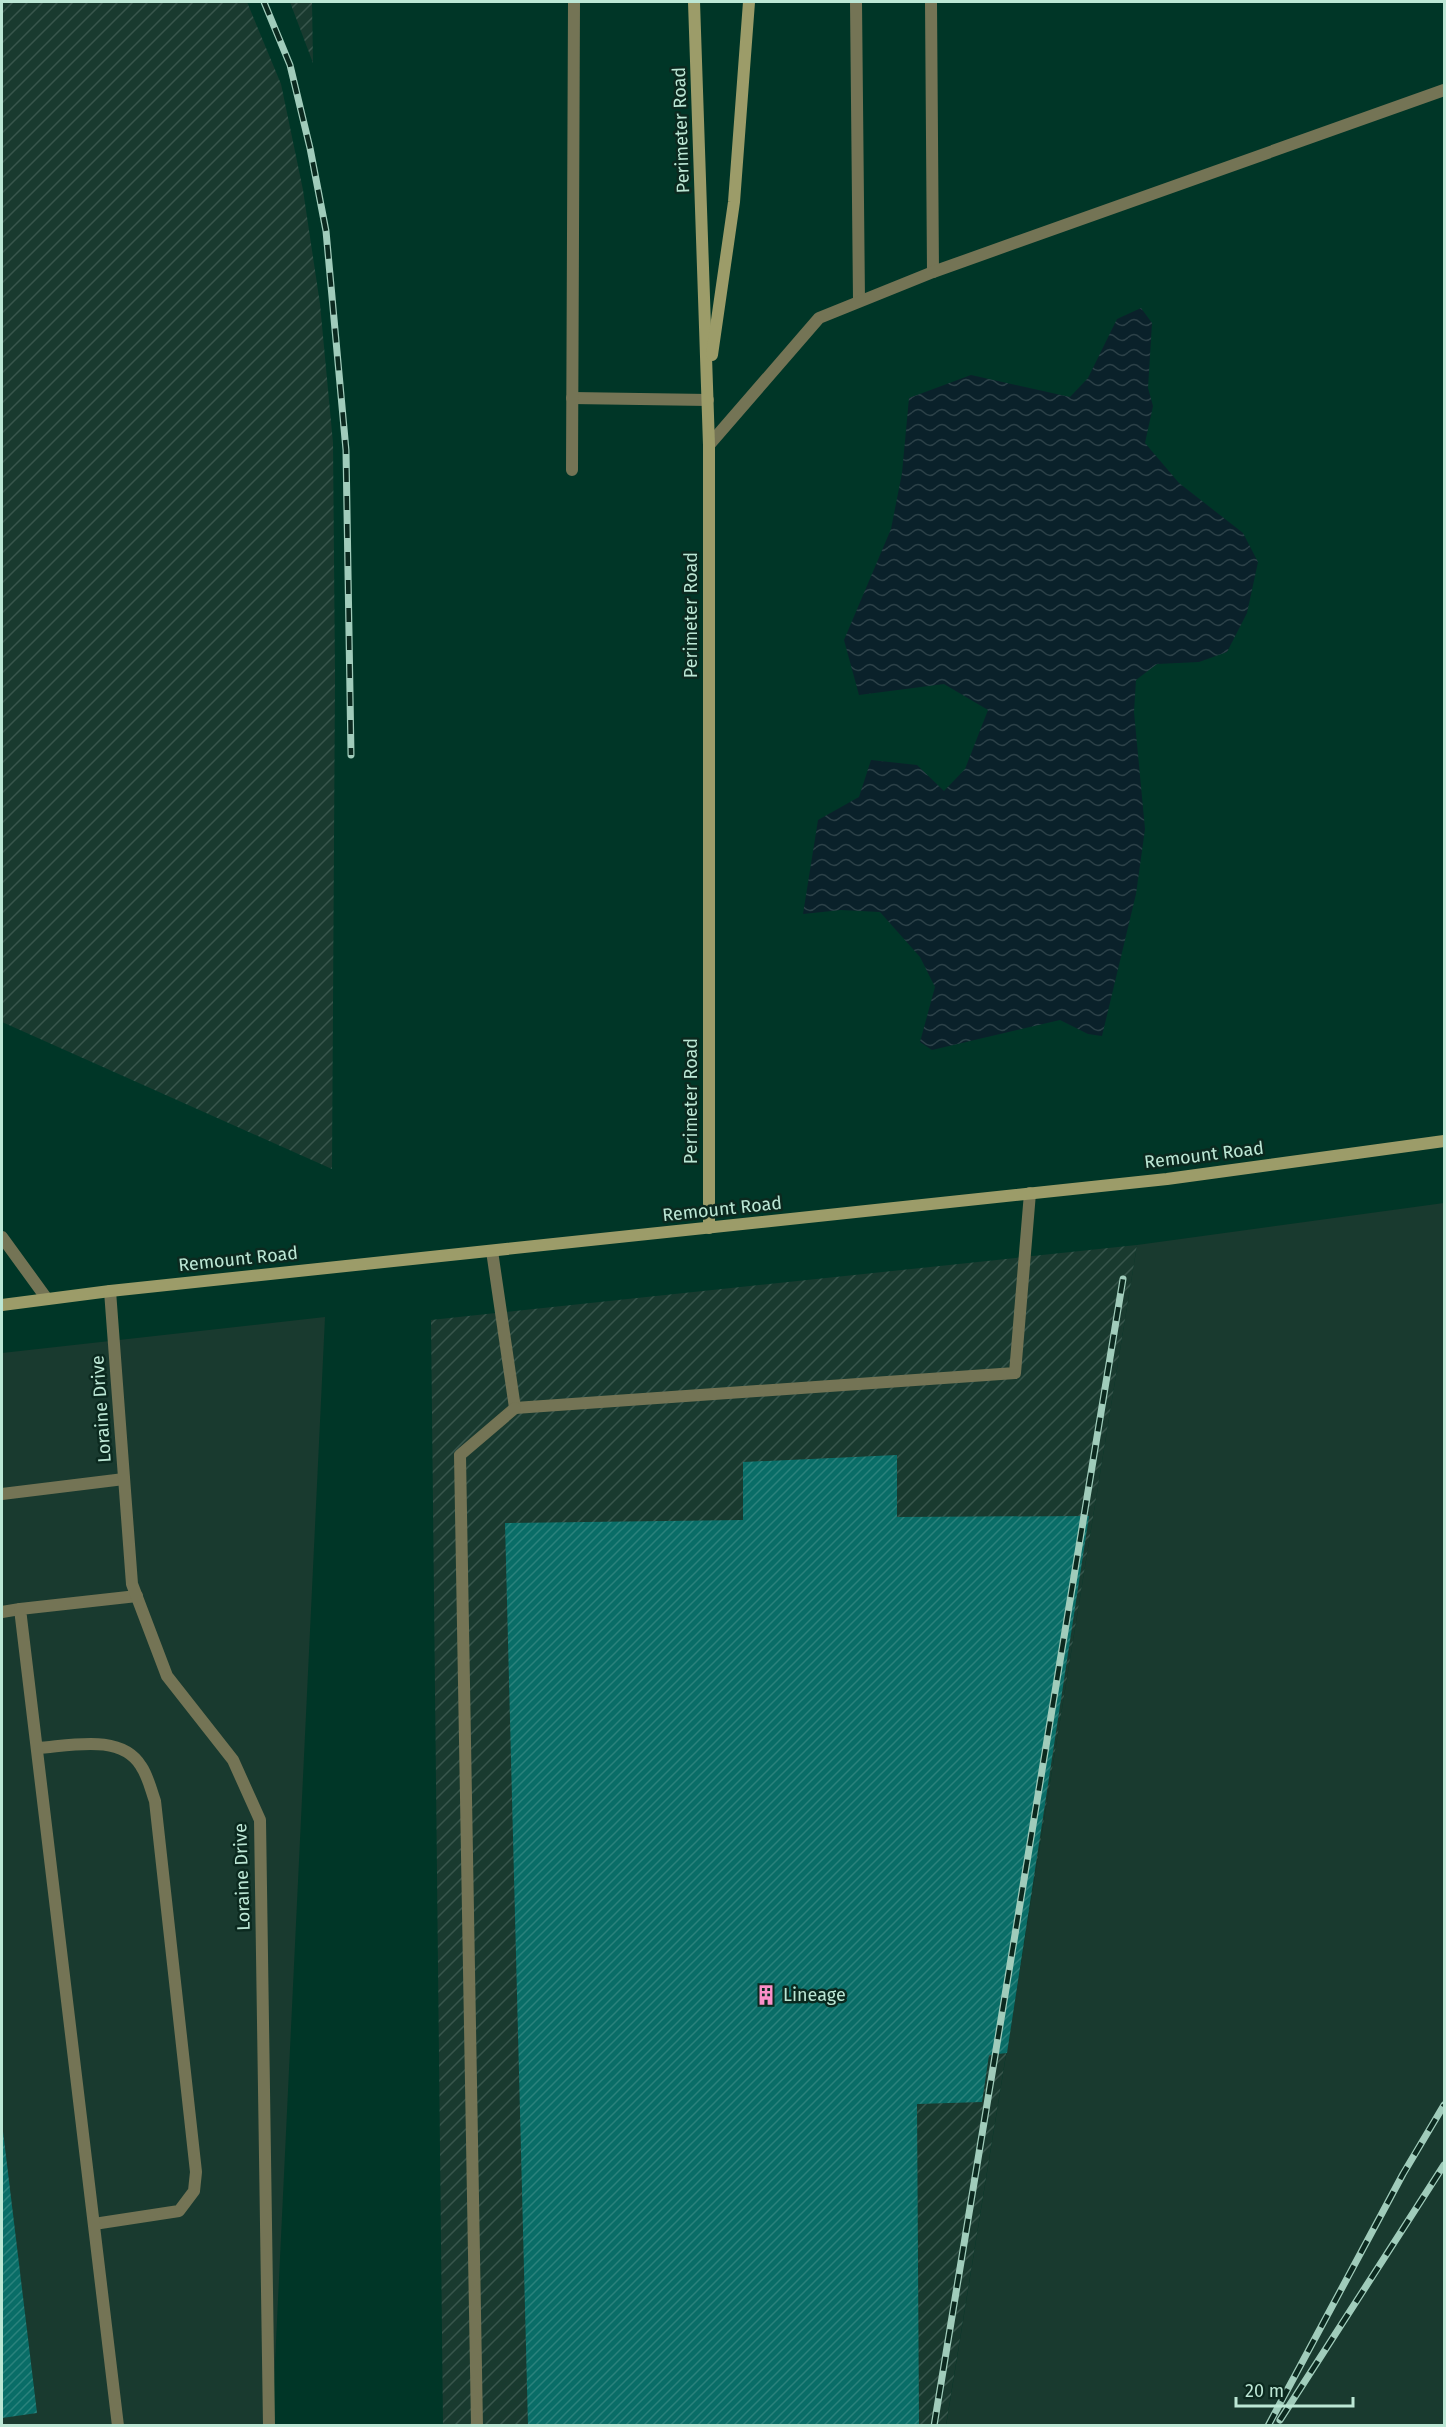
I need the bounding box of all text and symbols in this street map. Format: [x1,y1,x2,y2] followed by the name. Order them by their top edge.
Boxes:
[668,67,694,193] street label: Perimeter Road
[680,552,702,678] street label: Perimeter Road
[680,1038,702,1164] street label: Perimeter Road
[1143,1137,1265,1173] street label: Remount Road
[661,1192,783,1226] street label: Remount Road
[177,1242,299,1276] street label: Remount Road
[86,1355,116,1463] street label: Loraine Drive
[229,1823,255,1931] street label: Loraine Drive
[754,1983,778,2007] building icon: Lineage
[783,1984,846,2006] place label: Lineage
[1236,2370,1353,2408] scale bar
[1245,2380,1284,2402] text: 20 m

